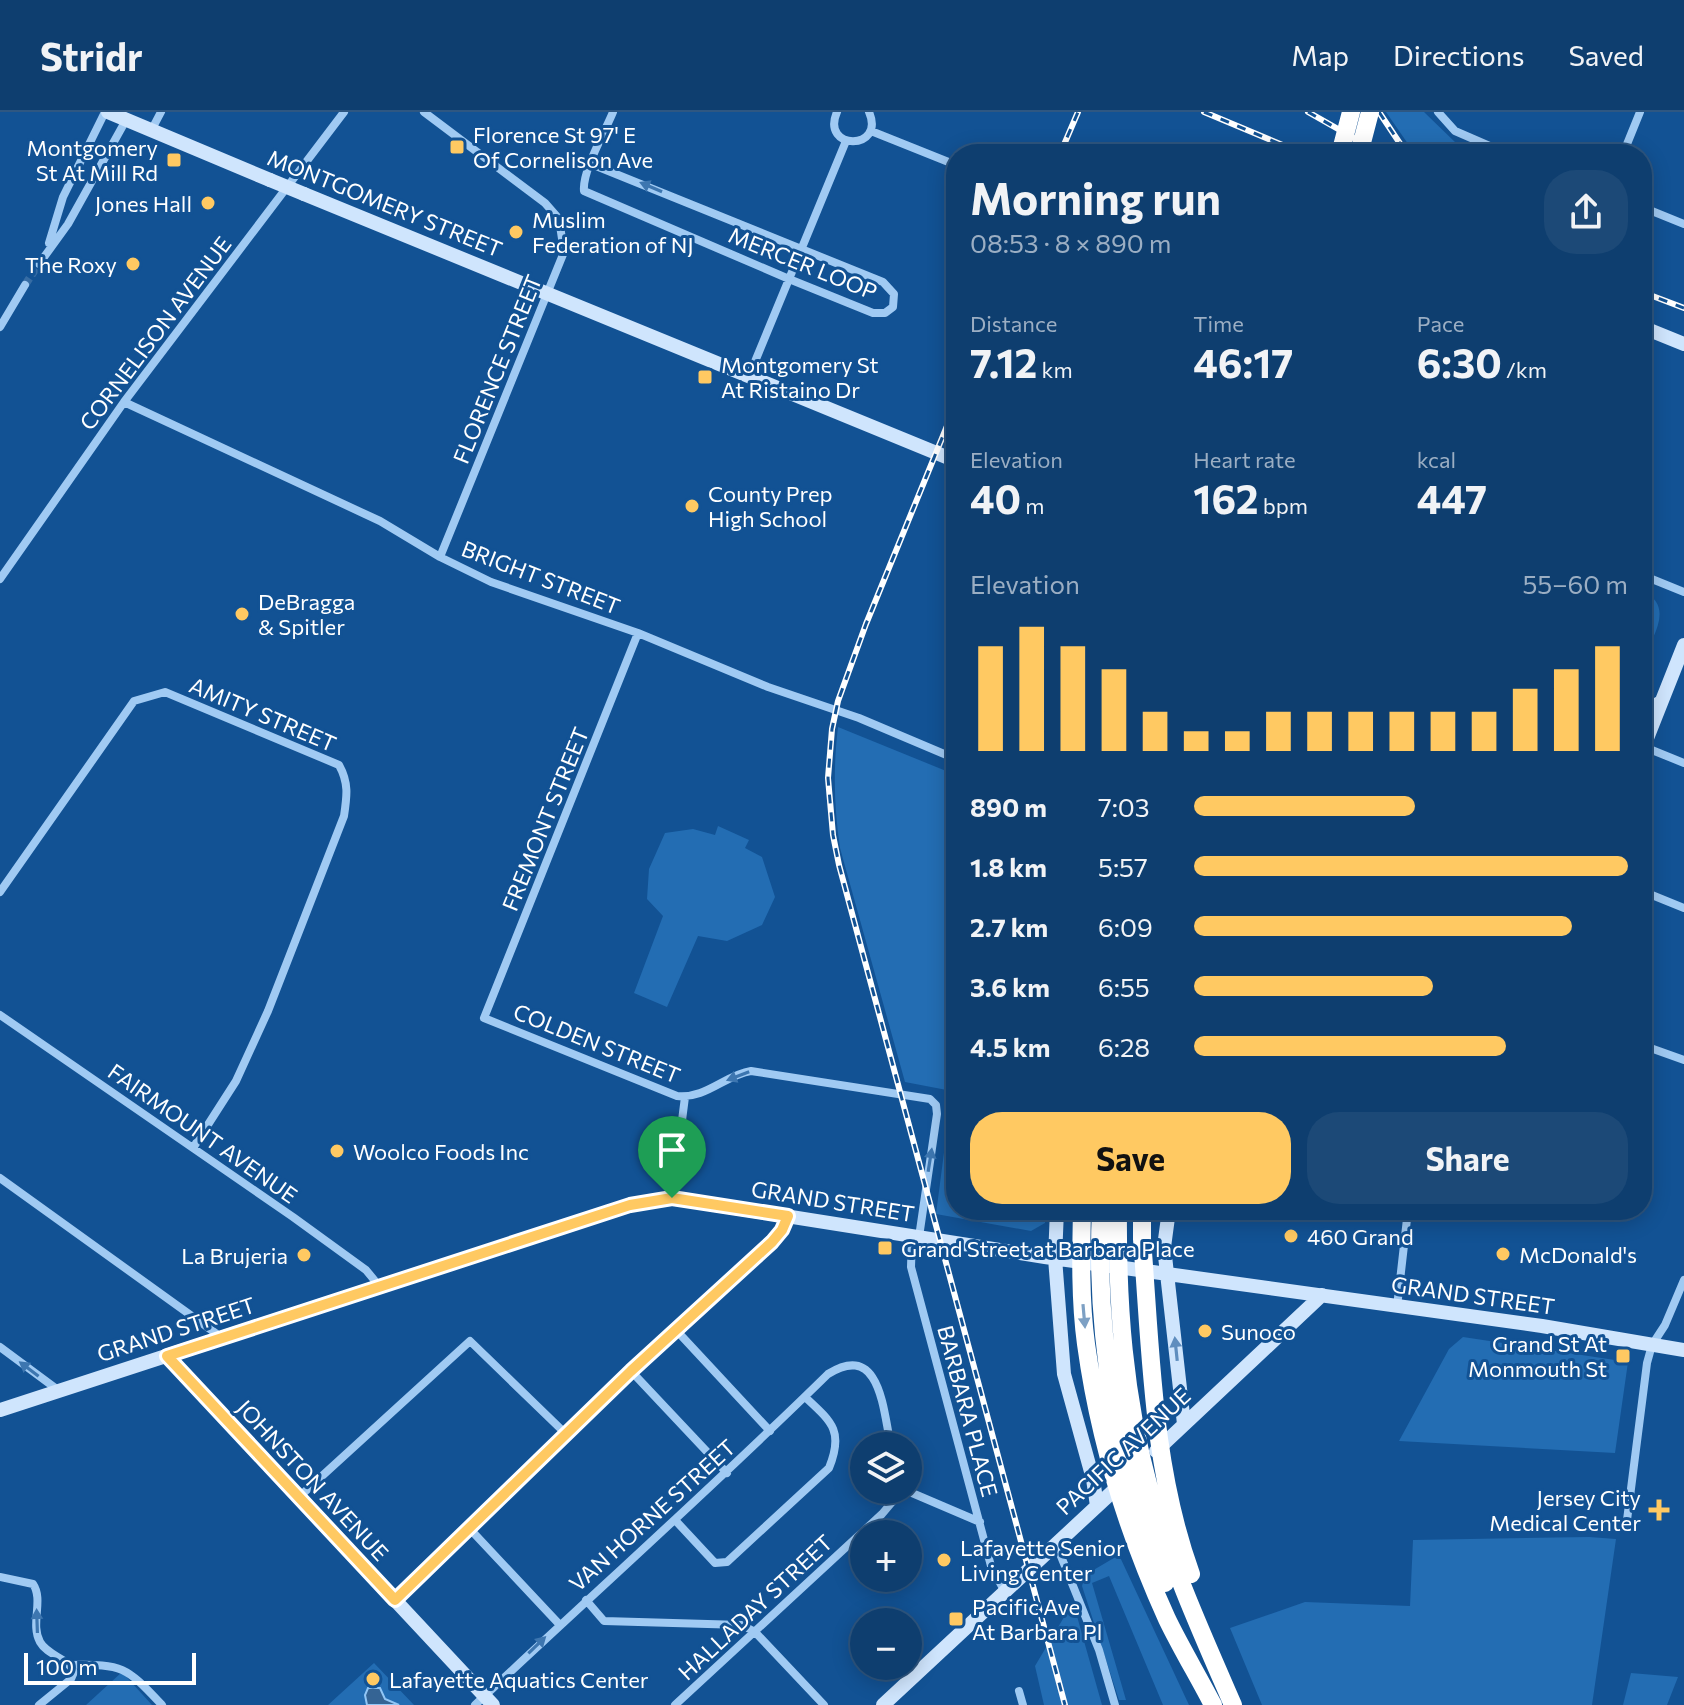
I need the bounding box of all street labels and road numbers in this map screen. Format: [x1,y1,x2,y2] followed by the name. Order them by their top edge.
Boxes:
[264,144,506,262] street label: MONTGOMERY STREET
[725,221,881,305] street label: MERCER LOOP
[73,231,237,435] street label: CORNELISON AVENUE
[447,271,547,467] street label: FLORENCE STREET
[458,534,624,620] street label: BRIGHT STREET
[186,671,340,757] street label: AMITY STREET
[496,723,594,915] street label: FREMONT STREET
[510,997,684,1089] street label: COLDEN STREET
[103,1057,303,1209] street label: FAIRMOUNT AVENUE
[750,1175,916,1227] street label: GRAND STREET
[1390,1270,1556,1320] street label: GRAND STREET
[93,1291,259,1367] street label: GRAND STREET
[932,1322,1004,1500] street label: BARBARA PLACE
[1050,1382,1196,1520] street label: PACIFIC AVENUE
[232,1394,394,1566] street label: JOHNSTON AVENUE
[563,1433,741,1597] street label: VAN HORNE STREET
[672,1529,838,1685] street label: HALLADAY STREET

